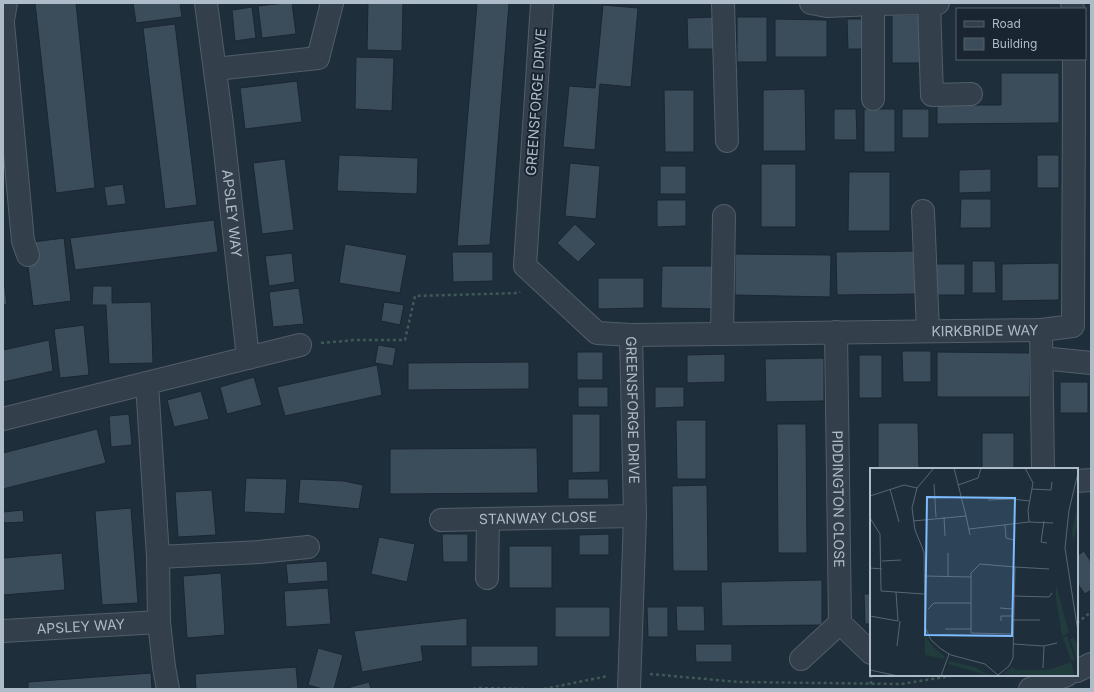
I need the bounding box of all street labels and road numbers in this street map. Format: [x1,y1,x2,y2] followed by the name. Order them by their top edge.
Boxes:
[522,28,549,176] street label: GREENSFORGE DRIVE
[219,168,246,259] street label: APSLEY WAY
[931,321,1039,339] street label: KIRKBRIDE WAY
[623,336,643,484] street label: GREENSFORGE DRIVE
[829,430,848,568] street label: PIDDINGTON CLOSE
[479,508,597,527] street label: STANWAY CLOSE
[36,615,126,637] street label: APSLEY WAY

